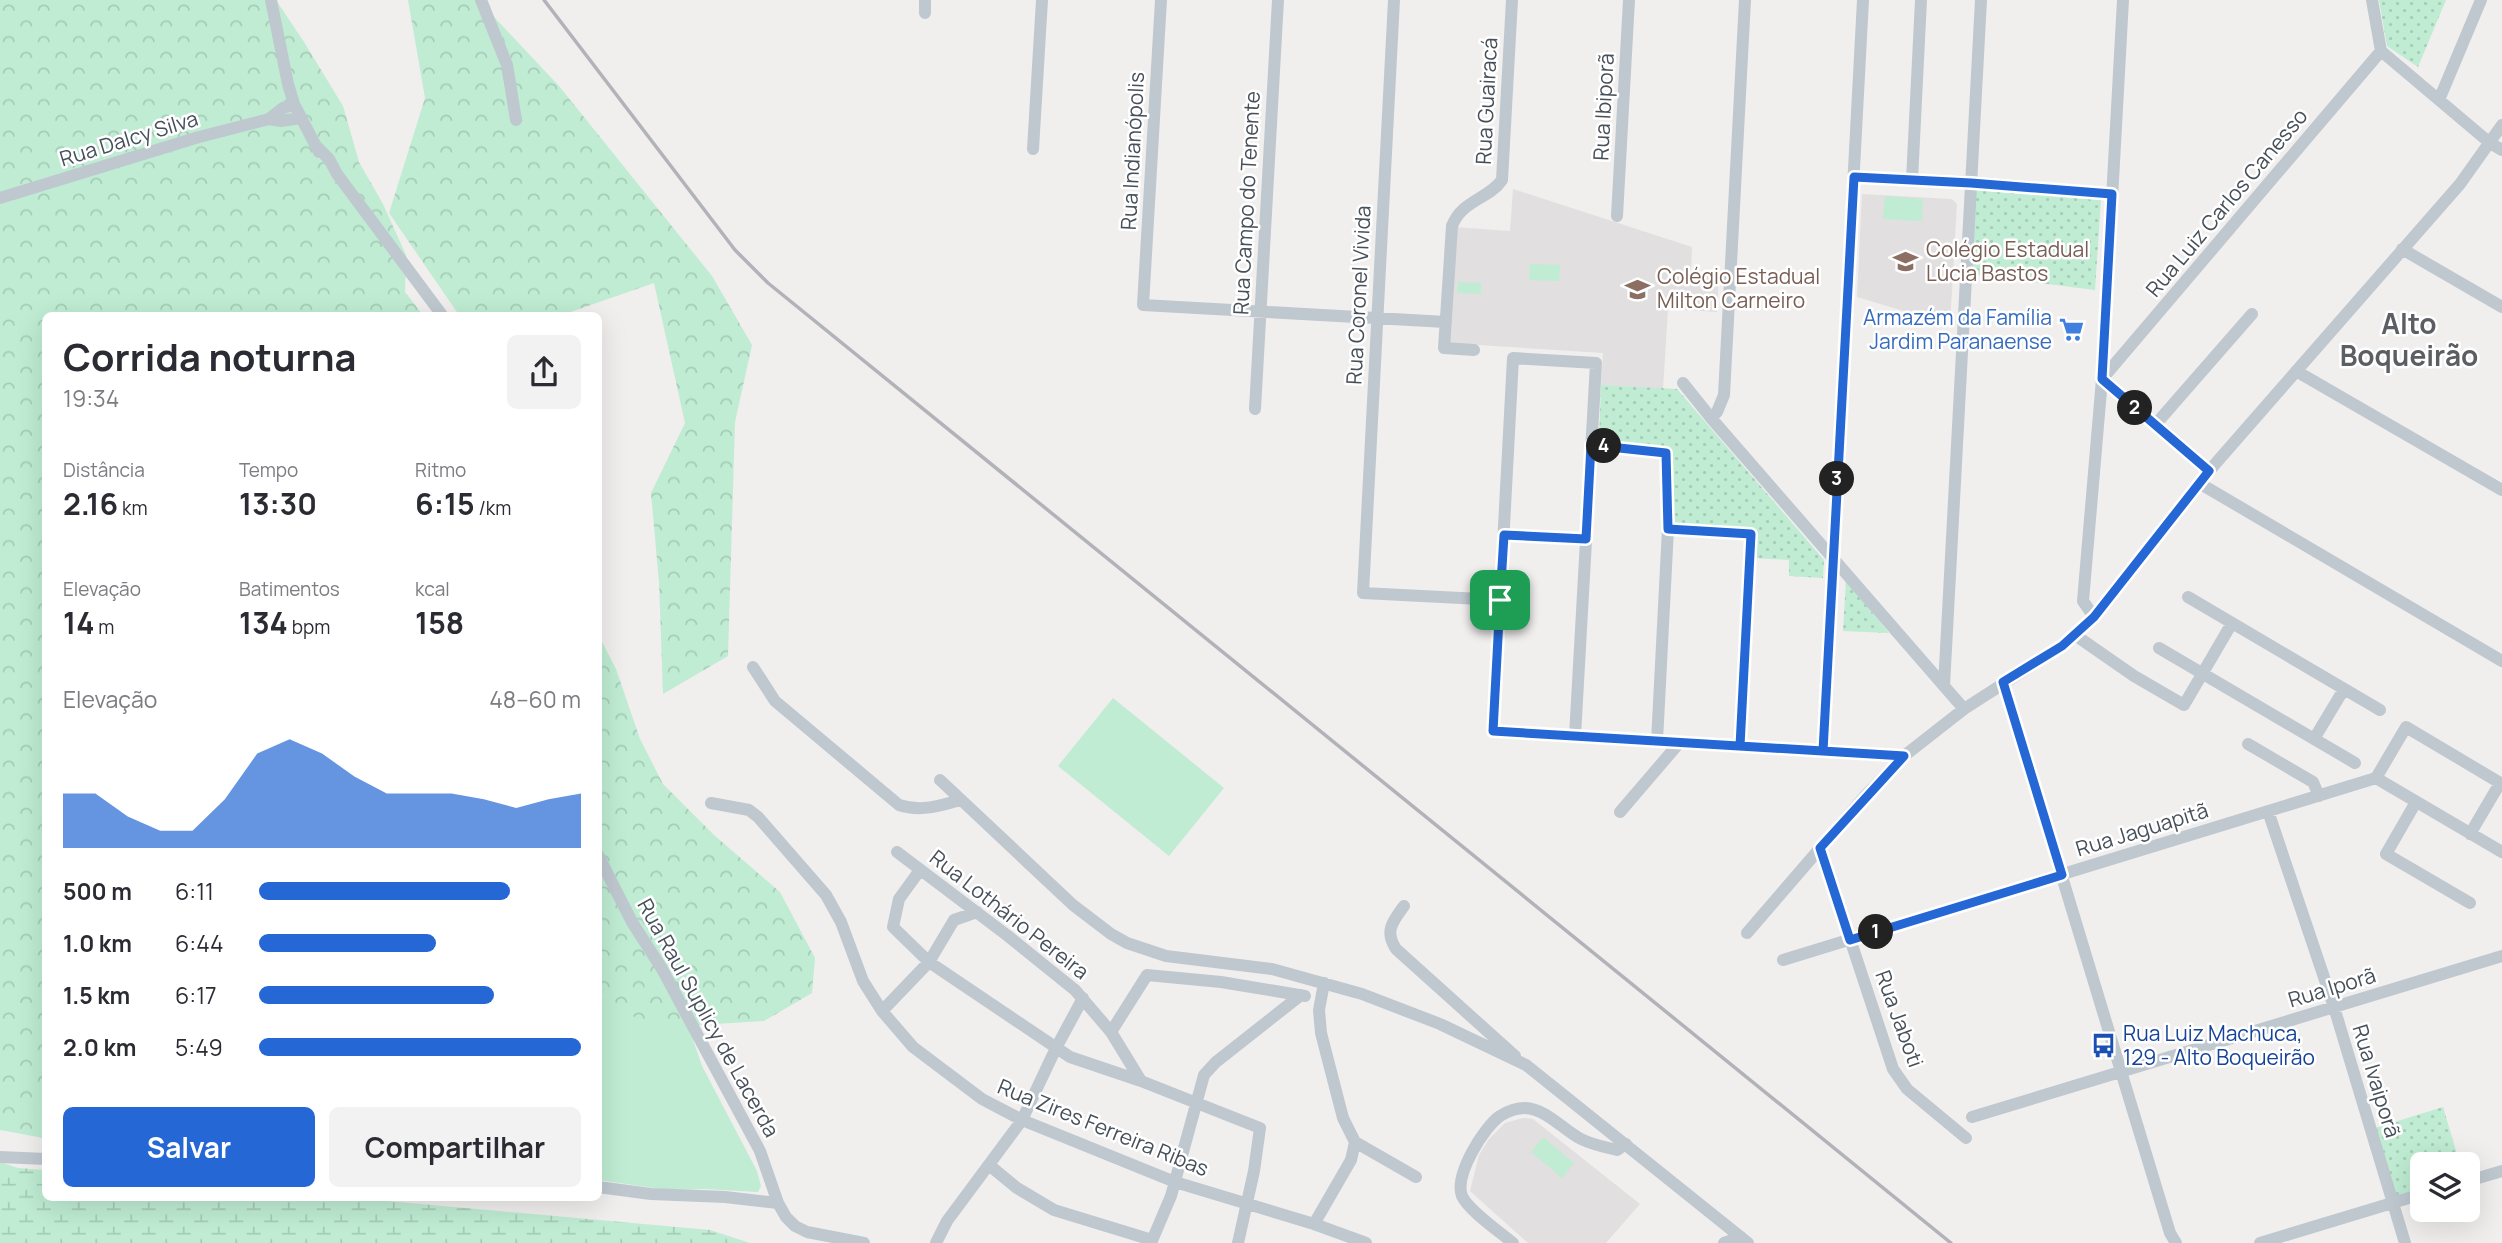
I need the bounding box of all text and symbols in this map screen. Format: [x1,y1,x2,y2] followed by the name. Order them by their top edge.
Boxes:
[1469,37,1503,165] street label: Rua Guairacá
[1586,53,1620,161] street label: Rua Ibiporã
[1114,71,1150,231] street label: Rua Indianópolis
[1226,90,1266,316] street label: Rua Campo do Tenente
[2139,102,2313,302] street label: Rua Luiz Carlos Canesso
[56,104,201,172] street label: Rua Dalcy Silva
[1339,205,1377,385] street label: Rua Coronel Vivida
[1926,235,2089,287] place label: Colégio Estadual Lúcia Bastos
[1892,248,1920,276] school or university icon: Colégio Estadual Lúcia Bastos
[1657,262,1820,314] place label: Colégio Estadual Milton Carneiro
[1623,275,1651,303] school or university icon: Colégio Estadual Milton Carneiro
[1863,303,2052,355] place label: Armazém da Família Jardim Paranaense
[2340,304,2478,374] district label: Alto Boqueirão
[2058,316,2086,344] supermarket icon: Armazém da Família Jardim Paranaense
[63,330,356,382] text: Corrida noturna
[507,335,581,409] button: share
[63,382,119,414] text: 19:34
[2118,390,2152,426] pin: 2
[2129,394,2140,420] text: 2
[1586,428,1622,464] pin: 4
[1598,432,1609,458] text: 4
[63,457,145,483] text: Distância
[239,457,298,483] text: Tempo
[415,457,466,483] text: Ritmo
[1820,462,1854,496] pin: 3
[1831,465,1842,491] text: 3
[63,483,118,524] text: 2.16
[239,483,317,524] text: 13:30
[415,483,475,524] text: 6:15
[118,495,148,521] text: km
[475,495,511,521] text: /km
[1470,570,1530,630] pin
[63,576,141,602] text: Elevação
[239,576,340,602] text: Batimentos
[415,576,450,602] text: kcal
[1481,581,1519,619] icon: arrive
[63,602,94,643] text: 14
[239,602,288,643] text: 134
[415,602,464,643] text: 158
[94,614,114,640] text: m
[288,614,330,640] text: bpm
[63,683,157,715] text: Elevação
[489,683,581,715] text: 48–60 m
[2072,796,2211,862] street label: Rua Jaguapitã
[924,843,1095,985] street label: Rua Lothário Pereira
[63,875,132,907] text: 500 m
[175,875,214,907] text: 6:11
[632,893,786,1142] street label: Rua Raul Suplicy de Lacerda
[1858,914,1894,950] pin: 1
[1871,918,1880,944] text: 1
[63,927,132,959] text: 1.0 km
[175,927,224,959] text: 6:44
[2285,960,2379,1014] street label: Rua Iporã
[1869,966,1930,1071] street label: Rua Jaboti
[63,979,130,1011] text: 1.5 km
[175,979,217,1011] text: 6:17
[2123,1019,2315,1071] place label: Rua Luiz Machuca, 129 - Alto Boqueirão
[2346,1021,2407,1141] street label: Rua Ivaiporã
[63,1031,136,1063] text: 2.0 km
[175,1031,223,1063] text: 5:49
[2089,1032,2117,1060] bus stop icon: Rua Luiz Machuca, 129 - Alto Boqueirão
[994,1072,1213,1182] street label: Rua Zires Ferreira Ribas
[63,1107,315,1187] button: Salvar
[329,1107,581,1187] button: Compartilhar
[2410,1152,2480,1222] map controls
[2410,1152,2480,1222] button: layers

